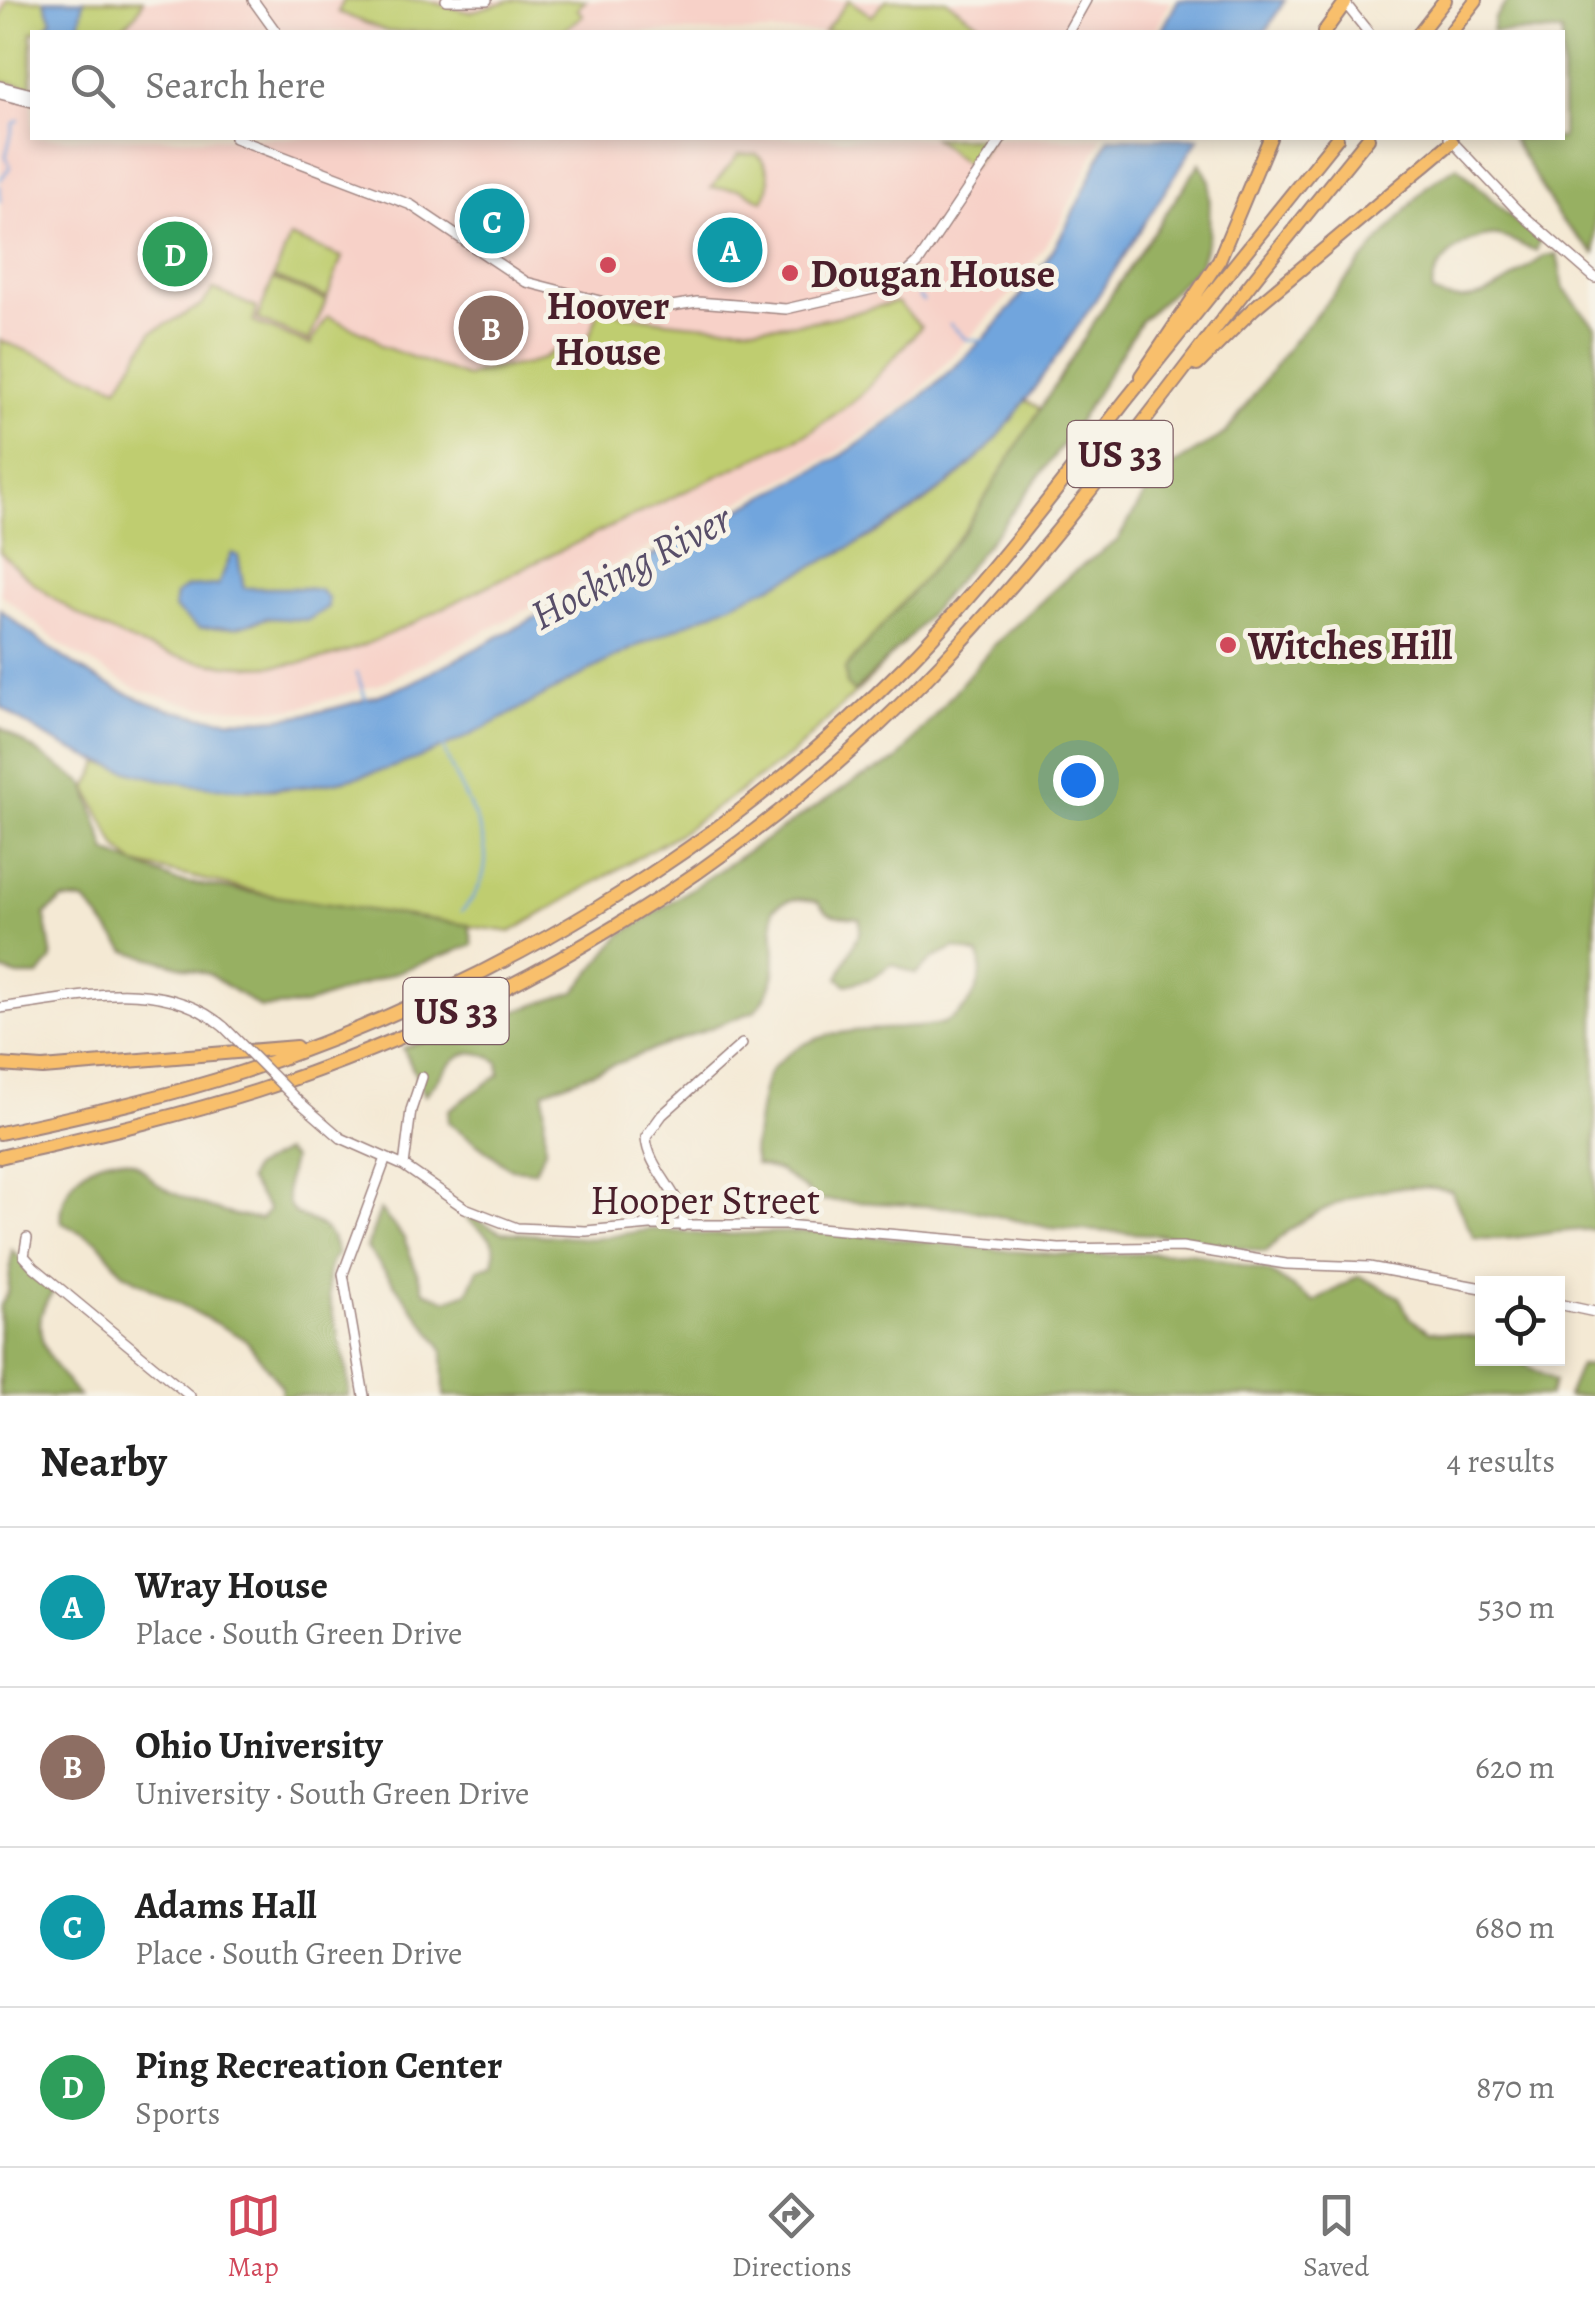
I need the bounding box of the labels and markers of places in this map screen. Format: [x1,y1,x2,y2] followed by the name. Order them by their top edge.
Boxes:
[460,184,524,258] pin: C
[698,212,762,288] pin: A
[142,216,208,292] pin: D
[810,246,1055,301] place label: Dougan House
[597,254,619,276] marker: Hoover House
[779,262,801,284] marker: Dougan House
[547,278,669,379] place label: Hoover House
[458,290,524,366] pin: B
[1247,618,1453,673] place label: Witches Hill
[1217,634,1239,656] marker: Witches Hill

